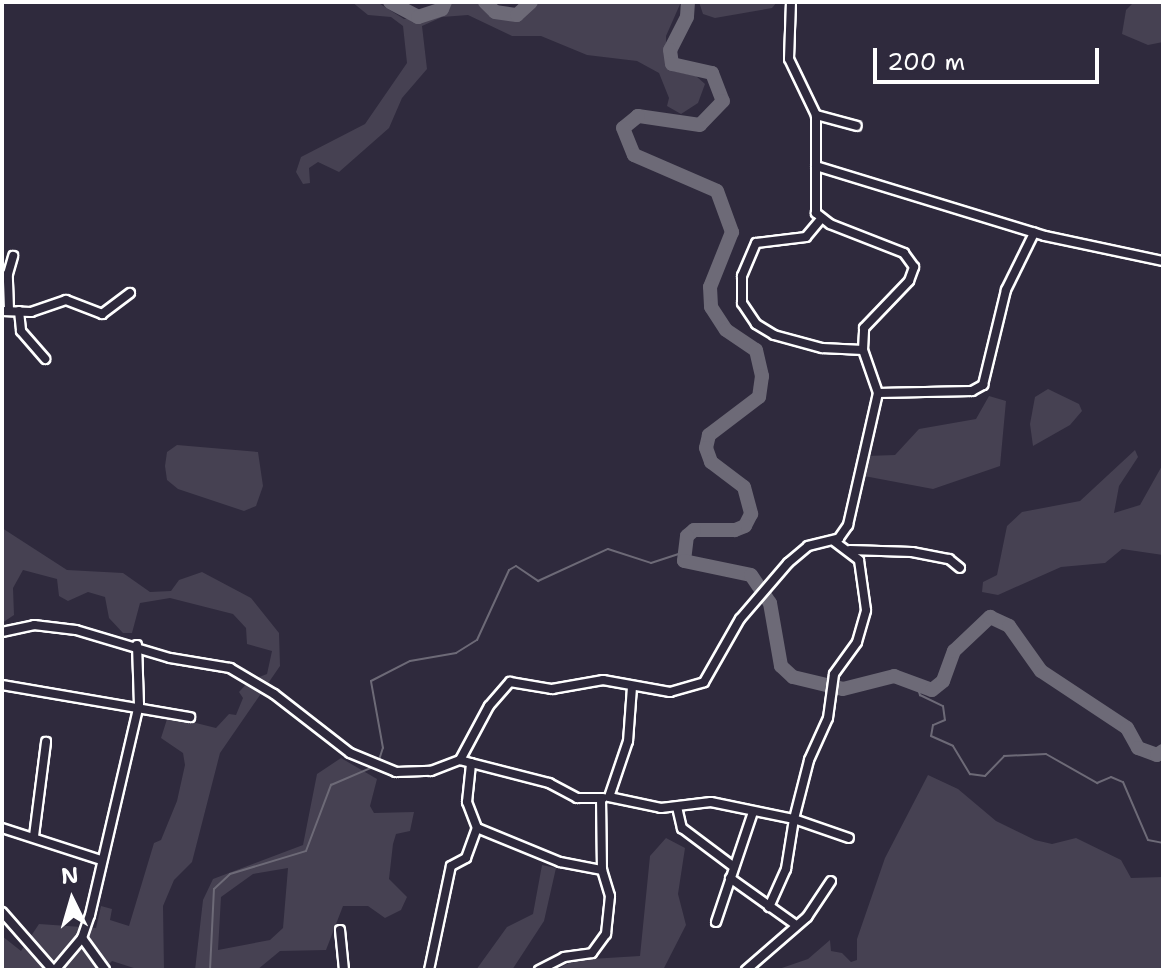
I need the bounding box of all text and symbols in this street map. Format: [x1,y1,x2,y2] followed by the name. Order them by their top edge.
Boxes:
[877,32,1103,82] scale bar
[887,46,965,78] text: 200 m
[32,860,112,940] north arrow
[60,860,80,891] text: N

